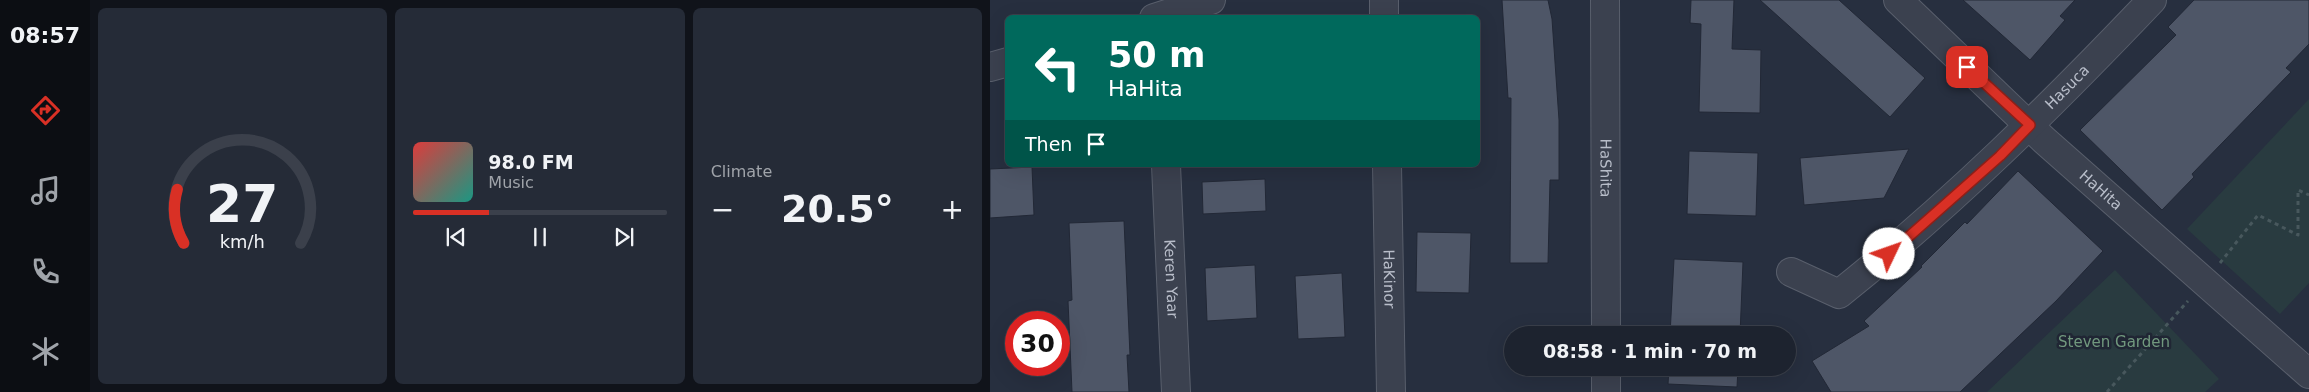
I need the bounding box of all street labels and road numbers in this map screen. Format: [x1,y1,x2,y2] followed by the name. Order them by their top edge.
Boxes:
[2041,61,2093,113] street label: Hasuca
[1596,139,1615,197] street label: HaShita
[2076,166,2126,214] street label: HaHita
[1160,239,1182,320] street label: Keren Yaar
[1379,249,1399,310] street label: HaKinor

